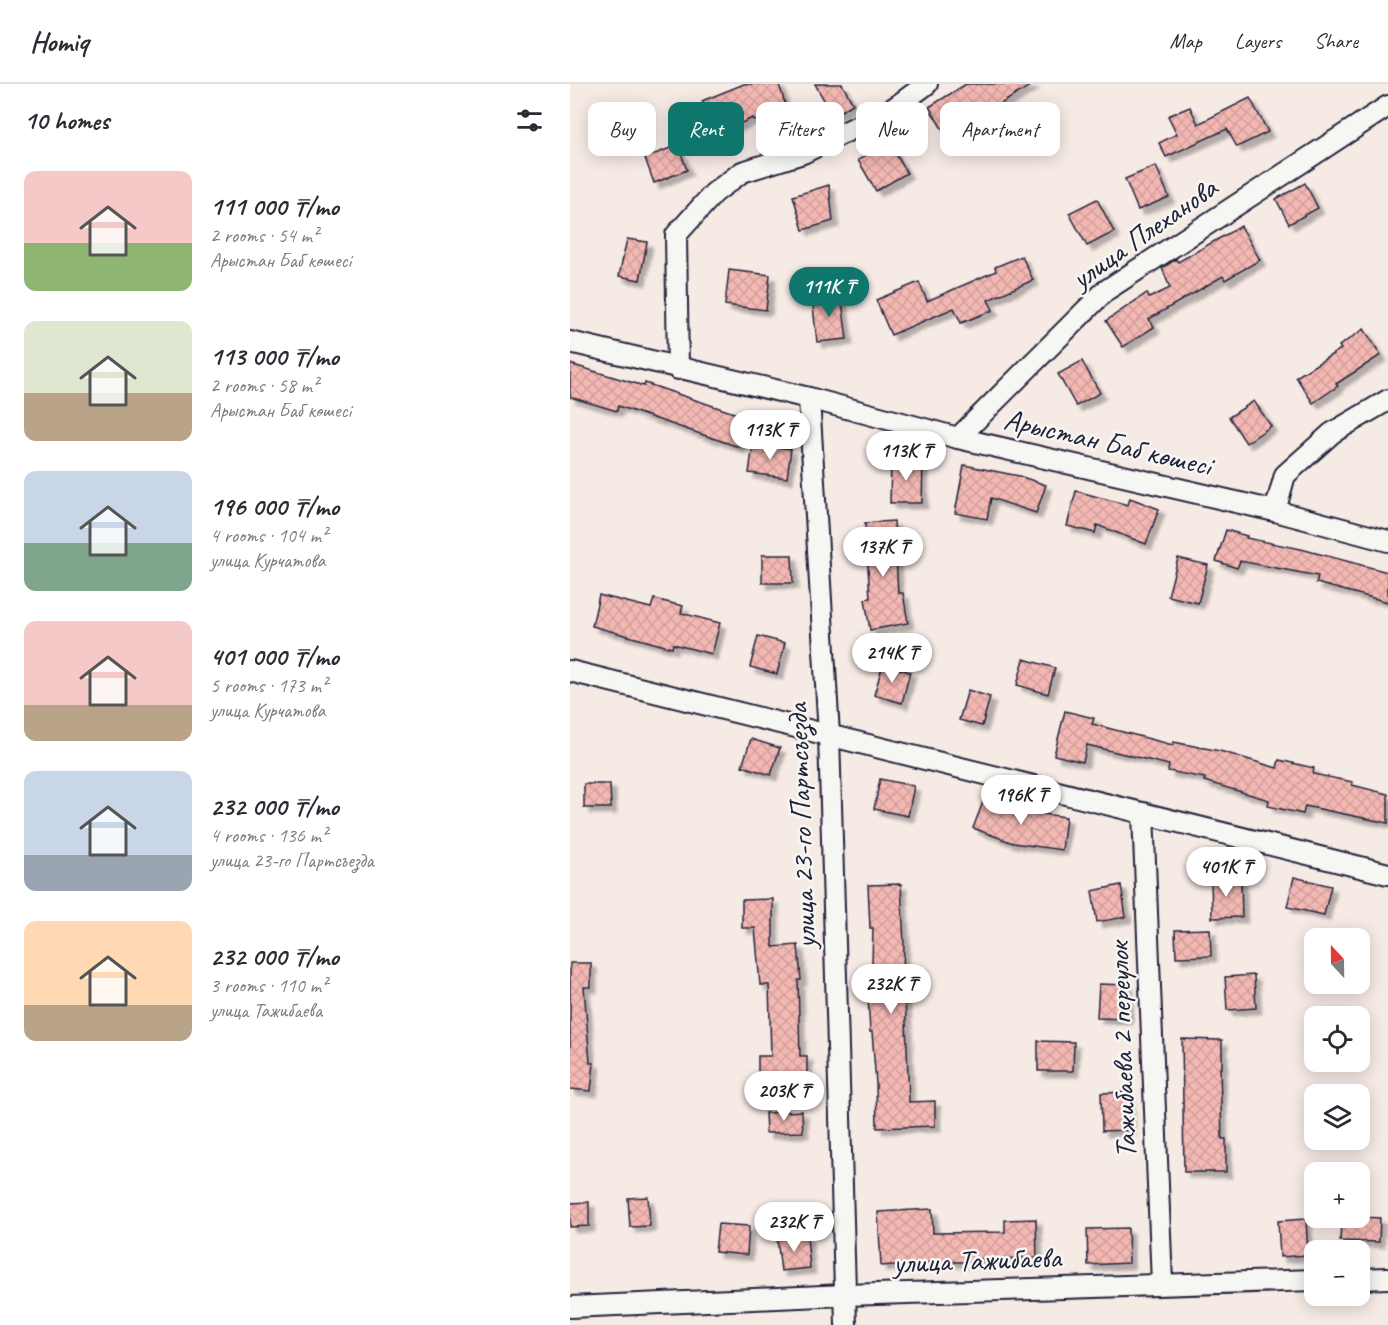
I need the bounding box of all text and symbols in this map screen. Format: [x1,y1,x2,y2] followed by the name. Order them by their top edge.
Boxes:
[30,24,88,59] text: Homiq
[1169,28,1202,54] text: Map
[1235,28,1281,54] text: Layers
[1314,28,1358,54] text: Share
[588,102,656,156] chip: Buy
[668,102,744,156] chip: Rent
[756,102,844,156] chip: Filters
[856,102,928,156] chip: New
[940,102,1060,156] chip: Apartment
[24,104,109,137] text: 10 homes
[513,104,546,137] icon: filters
[1062,168,1226,298] street label: улица Плеханова
[210,190,339,223] text: 111 000 ₸/mo
[72,195,144,267] icon: home
[210,223,318,248] text: 2 rooms · 54 m²
[210,248,351,273] text: Арыстан Баб көшесі
[780,267,878,318] pin: 111K ₸
[803,274,855,299] text: 111K ₸
[210,340,339,373] text: 113 000 ₸/mo
[72,345,144,417] icon: home
[210,373,318,398] text: 2 rooms · 58 m²
[210,398,351,423] text: Арыстан Баб көшесі
[1001,400,1219,485] street label: Арыстан Баб көшесі
[721,410,819,461] pin: 113K ₸
[744,417,796,442] text: 113K ₸
[857,431,955,482] pin: 113K ₸
[880,438,932,463] text: 113K ₸
[210,490,339,523] text: 196 000 ₸/mo
[72,495,144,567] icon: home
[210,523,327,548] text: 4 rooms · 104 m²
[834,527,932,578] pin: 137K ₸
[857,534,909,559] text: 137K ₸
[210,548,325,573] text: улица Курчатова
[843,633,941,684] pin: 214K ₸
[210,640,339,673] text: 401 000 ₸/mo
[866,640,918,665] text: 214K ₸
[72,645,144,717] icon: home
[210,673,327,698] text: 5 rooms · 173 m²
[210,698,325,723] text: улица Курчатова
[778,701,824,951] street label: улица 23-го Партсъезда
[972,775,1070,826] pin: 196K ₸
[995,782,1047,807] text: 196K ₸
[210,790,339,823] text: 232 000 ₸/mo
[72,795,144,867] icon: home
[210,823,327,848] text: 4 rooms · 136 m²
[1177,847,1275,898] pin: 401K ₸
[210,848,374,873] text: улица 23-го Партсъезда
[1200,854,1252,879] text: 401K ₸
[1304,928,1370,994] north arrow
[1304,928,1370,1306] map controls
[1099,938,1145,1159] street label: Тажибаева 2 переулок
[210,940,339,973] text: 232 000 ₸/mo
[72,945,144,1017] icon: home
[842,964,940,1015] pin: 232K ₸
[865,971,917,996] text: 232K ₸
[210,973,327,998] text: 3 rooms · 110 m²
[210,998,322,1023] text: улица Тажибаева
[1304,1006,1370,1072] button: locate
[735,1071,833,1122] pin: 203K ₸
[758,1078,810,1103] text: 203K ₸
[1304,1084,1370,1150] button: layers
[1304,1162,1370,1228] button: +
[745,1202,843,1253] pin: 232K ₸
[768,1209,820,1234] text: 232K ₸
[890,1238,1064,1282] street label: улица Тажибаева
[1304,1240,1370,1306] button: −

